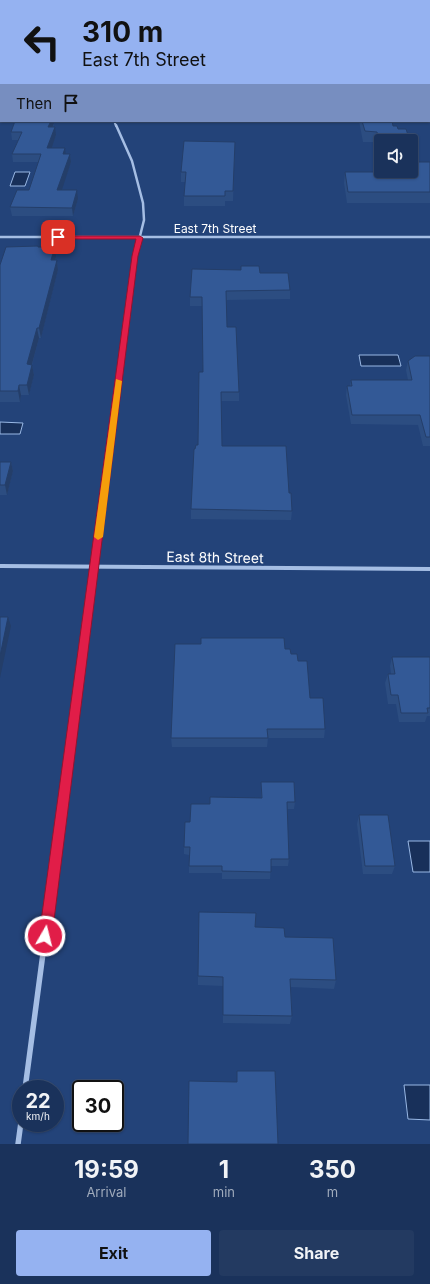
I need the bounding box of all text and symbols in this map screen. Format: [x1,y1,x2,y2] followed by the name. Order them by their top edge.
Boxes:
[82,15,163,49] text: 310 m
[16,16,68,68] icon: left
[82,49,206,70] text: East 7th Street
[60,92,82,114] icon: arrive
[16,94,52,113] text: Then
[374,134,418,178] map controls
[374,134,418,178] button: sound
[41,220,75,254] pin
[174,221,256,236] street label: East 7th Street
[47,226,69,248] icon: arrive
[166,548,264,566] street label: East 8th Street
[24,915,66,957] position arrow
[72,1080,124,1132] speed limit sign: 30
[25,1089,51,1113] text: 22
[26,1110,50,1122] text: km/h
[74,1155,139,1184] text: 19:59
[219,1155,229,1184] text: 1
[309,1155,356,1184] text: 350
[86,1184,126,1200] text: Arrival
[213,1184,235,1200] text: min
[327,1184,338,1200] text: m
[16,1230,211,1276] button: Exit
[219,1230,414,1276] button: Share

